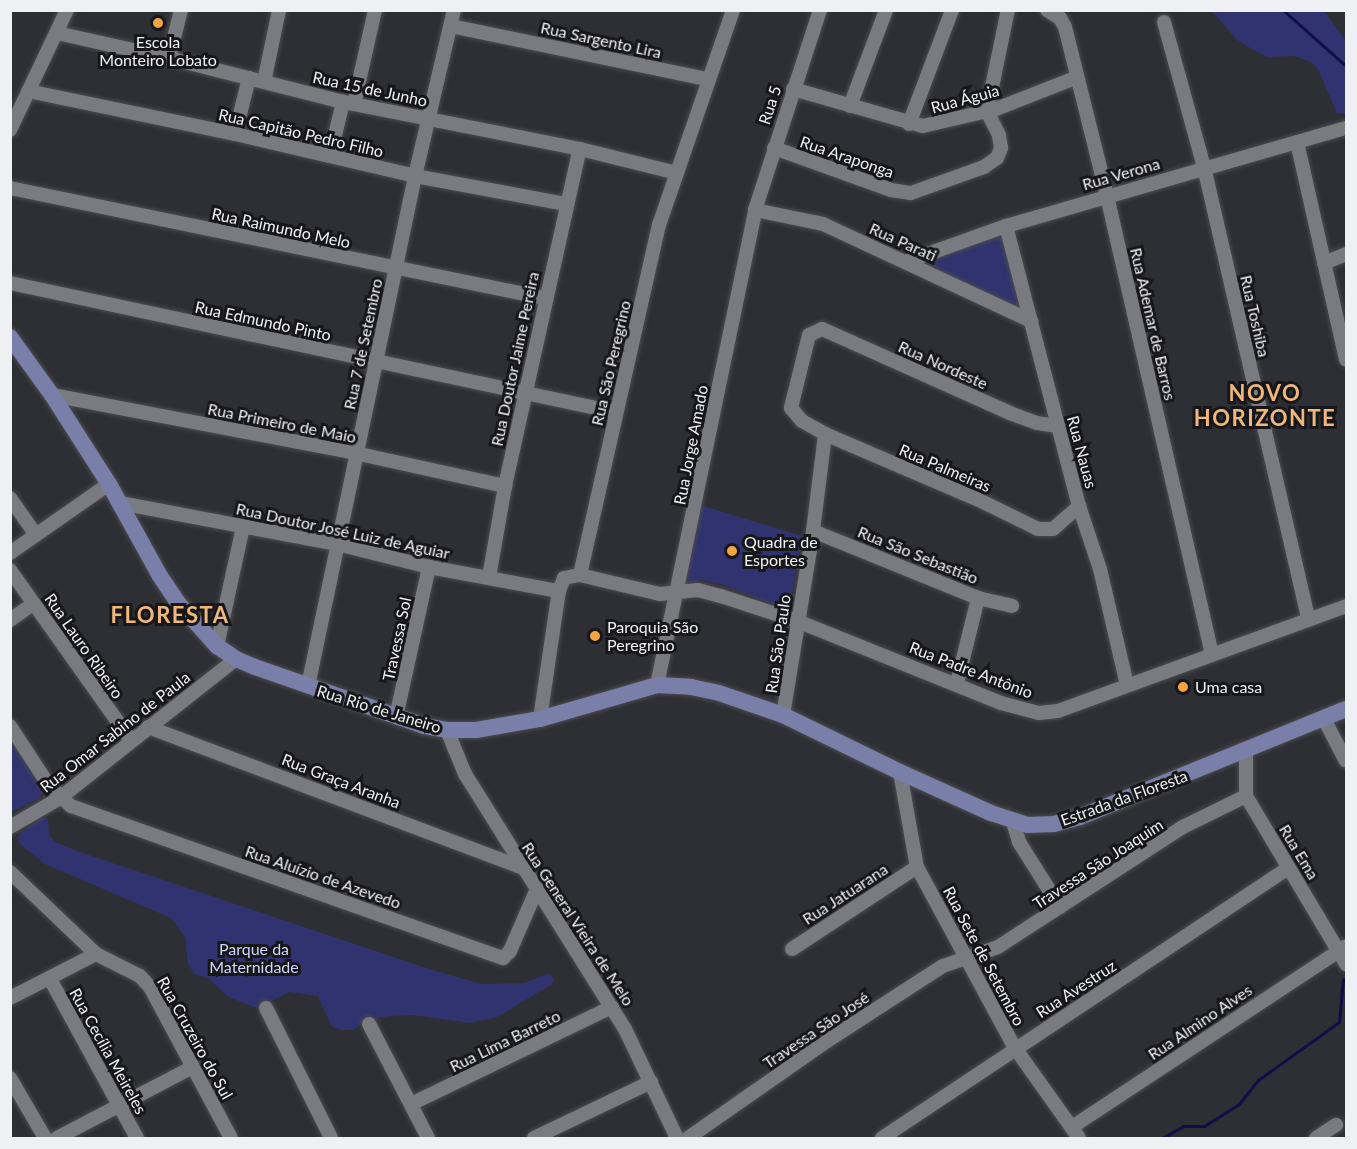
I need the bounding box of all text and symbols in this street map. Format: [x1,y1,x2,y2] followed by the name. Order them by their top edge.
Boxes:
[151,16,165,30] marker: Escola Monteiro Lobato
[539,18,663,62] street label: Rua Sargento Lira
[99,32,217,70] place label: Escola Monteiro Lobato
[311,67,429,111] street label: Rua 15 de Junho
[928,81,1002,117] street label: Rua Águia
[755,83,785,127] street label: Rua 5
[217,105,385,161] street label: Rua Capitão Pedro Filho
[797,132,897,182] street label: Rua Araponga
[1080,154,1162,194] street label: Rua Verona
[210,204,352,252] street label: Rua Raimundo Melo
[866,219,940,265] street label: Rua Parati
[1126,245,1180,403] street label: Rua Ademar de Barros
[487,270,543,448] street label: Rua Doutor Jaime Pereira
[1236,273,1274,359] street label: Rua Toshiba
[340,277,386,411] street label: Rua 7 de Setembro
[193,297,333,345] street label: Rua Edmundo Pinto
[587,299,635,427] street label: Rua São Peregrino
[895,337,991,393] street label: Rua Nordeste
[1194,379,1336,430] district label: NOVO HORIZONTE
[670,383,712,507] street label: Rua Jorge Amado
[206,399,358,447] street label: Rua Primeiro de Maio
[1063,414,1101,490] street label: Rua Nauas
[896,440,994,496] street label: Rua Palmeiras
[234,499,452,563] street label: Rua Doutor José Luiz de Aguiar
[855,522,981,588] street label: Rua São Sebastião
[744,532,818,570] place label: Quadra de Esportes
[725,544,739,558] marker: Quadra de Esportes
[41,590,127,702] street label: Rua Lauro Ribeiro
[762,593,794,695] street label: Rua São Paulo
[379,595,415,683] street label: Travessa Sol
[111,602,229,628] district label: FLORESTA
[607,617,698,655] place label: Paroquia São Peregrino
[588,629,602,643] marker: Paroquia São Peregrino
[906,638,1036,702] street label: Rua Padre Antônio
[36,667,194,797] street label: Rua Omar Sabino de Paula
[1195,677,1262,697] place label: Uma casa
[1176,680,1190,694] marker: Uma casa
[314,681,444,737] street label: Rua Rio de Janeiro
[279,749,403,813] street label: Rua Graça Aranha
[1058,766,1190,830] street label: Estrada da Floresta
[1029,815,1167,913] street label: Travessa São Joaquim
[1275,821,1323,883] street label: Rua Ema
[518,838,638,1010] street label: Rua General Vieira de Melo
[242,841,404,913] street label: Rua Aluízio de Azevedo
[799,859,891,929] street label: Rua Jatuarana
[939,883,1029,1029] street label: Rua Sete de Setembro
[209,939,299,977] park label: Parque da Maternidade
[1032,956,1120,1022] street label: Rua Avestruz
[153,973,237,1103] street label: Rua Cruzeiro do Sul
[1144,980,1256,1064] street label: Rua Almino Alves
[65,985,151,1117] street label: Rua Cecília Meireles
[759,987,873,1073] street label: Travessa São José
[447,1006,563,1076] street label: Rua Lima Barreto

